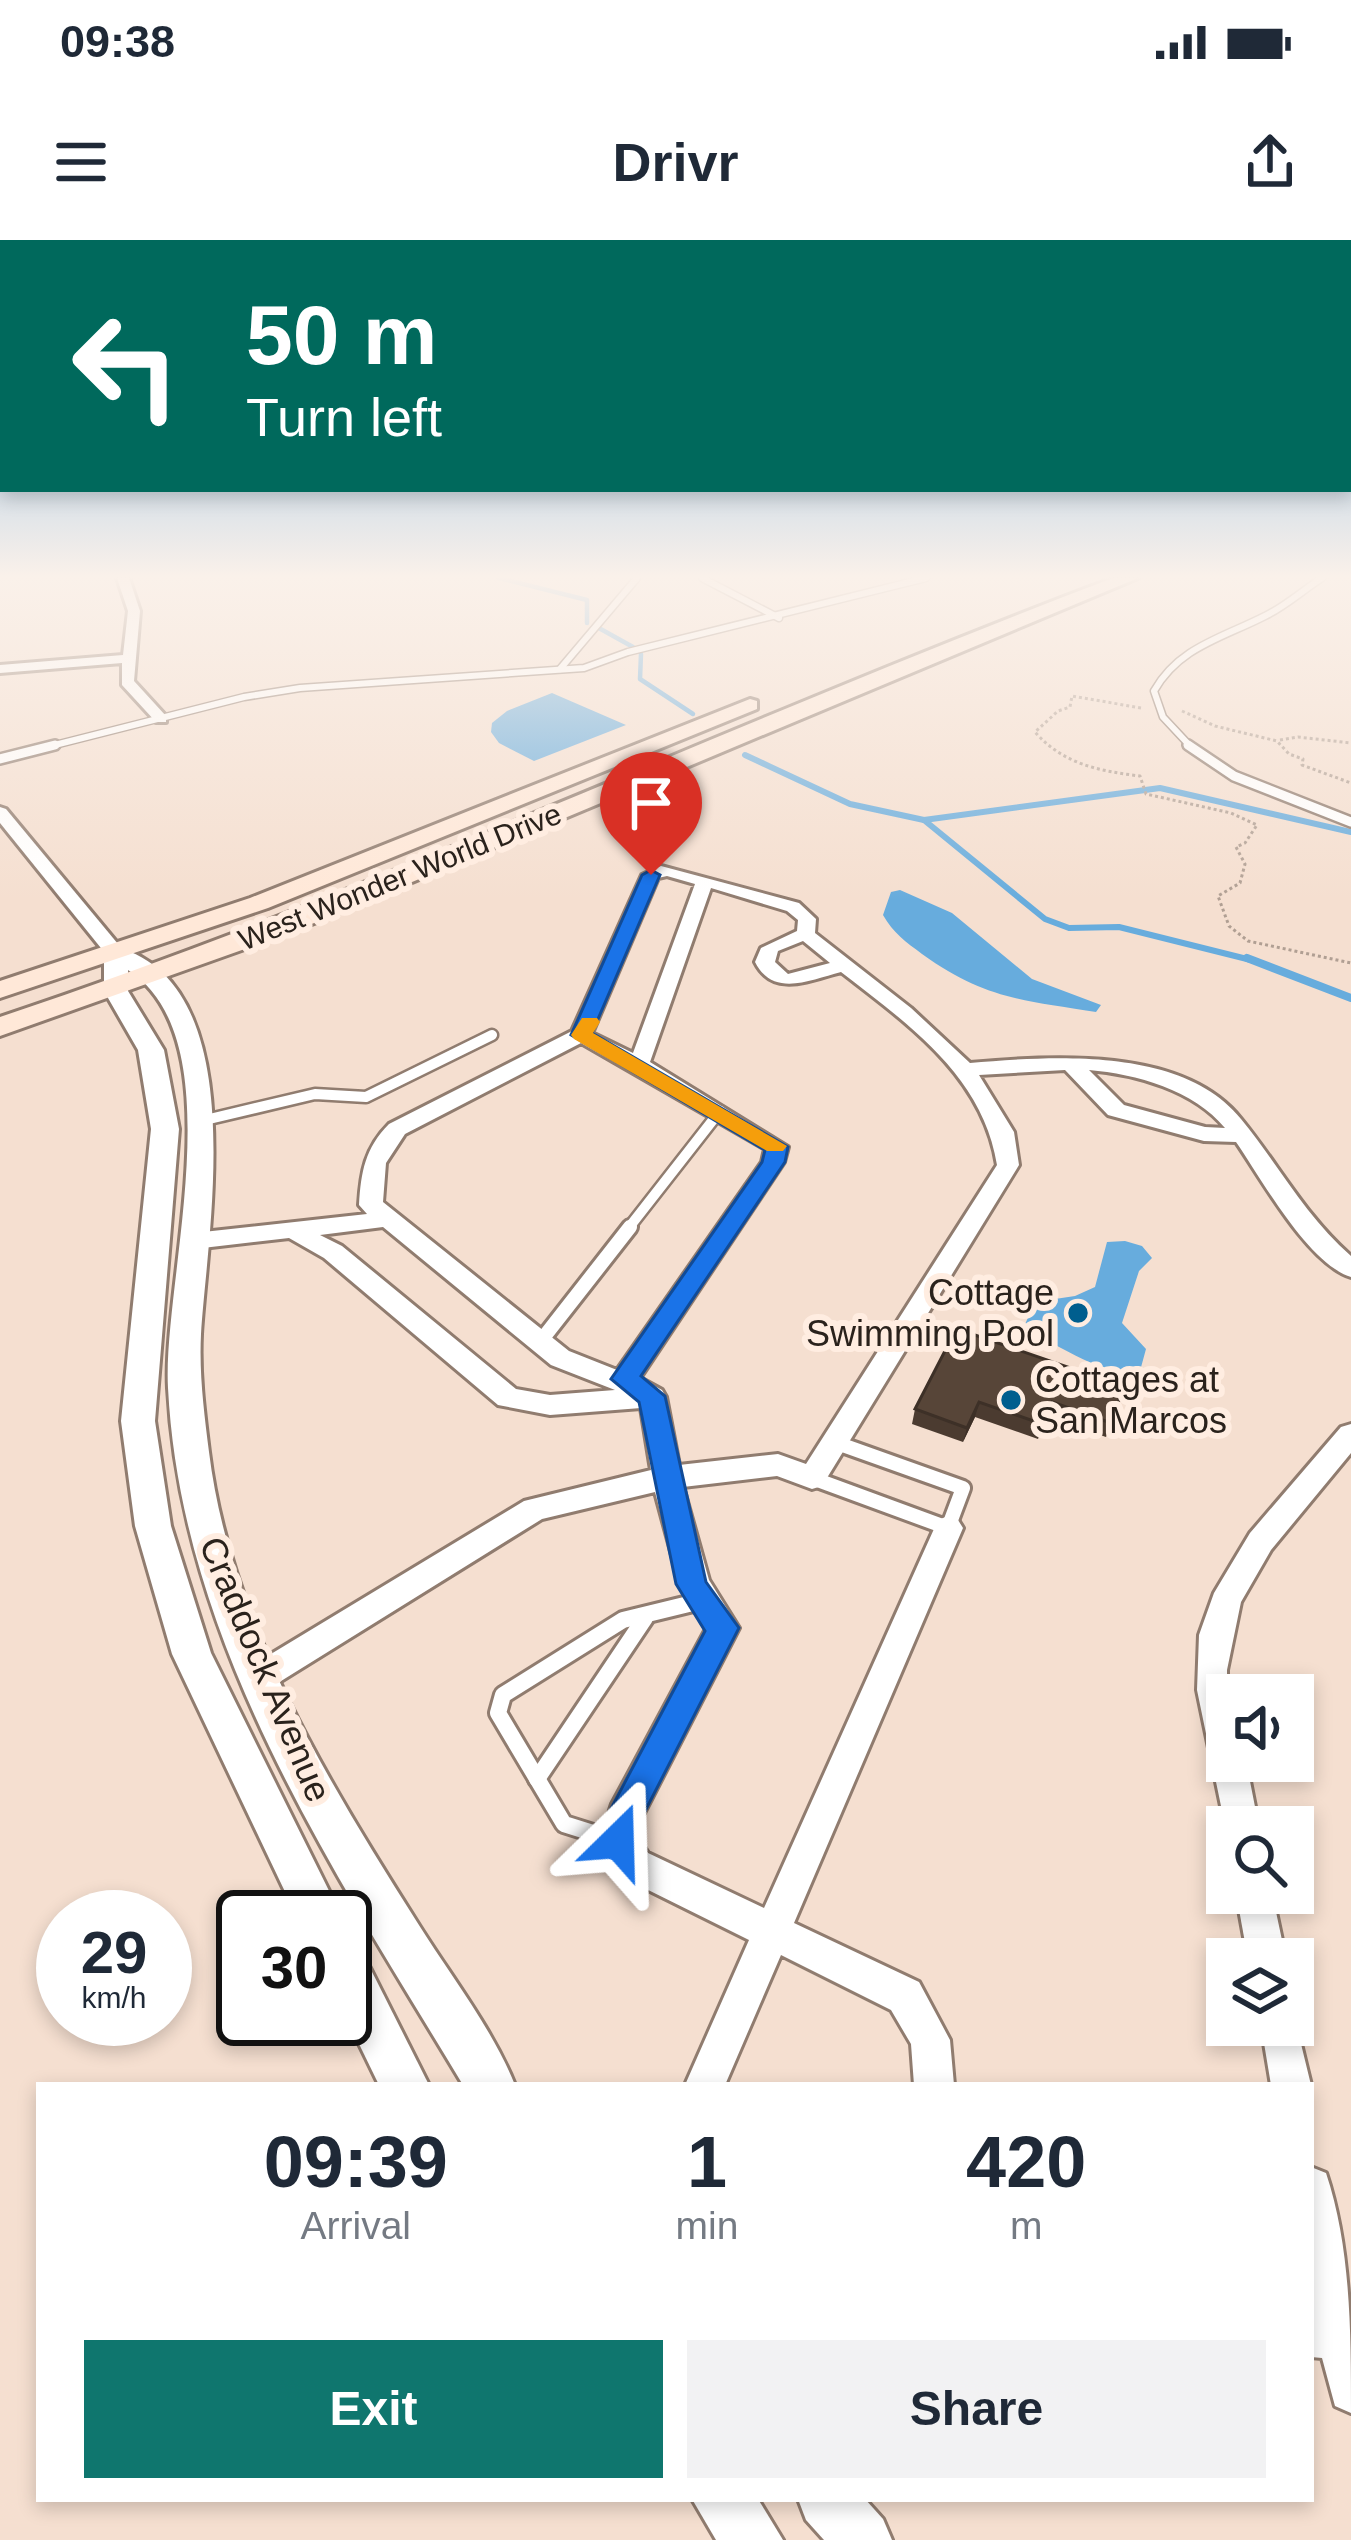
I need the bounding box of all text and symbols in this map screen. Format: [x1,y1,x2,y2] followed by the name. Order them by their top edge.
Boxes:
[60,16,175,67] text: 09:38
[48,129,114,195] icon: menu
[1237,129,1303,195] icon: share
[612,132,739,192] text: Drivr
[48,288,204,444] icon: left
[246,288,437,382] text: 50 m
[246,387,442,447] text: Turn left
[600,752,702,875] pin
[618,770,684,836] icon: arrive
[234,797,566,956] street label: West Wonder World Drive
[806,1272,1054,1354] place label: Cottage Swimming Pool
[1065,1300,1091,1326] marker: Cottage Swimming Pool
[1035,1359,1227,1441] place label: Cottages at San Marcos
[998,1387,1024,1413] marker: Cottages at San Marcos
[191,1531,340,1808] street label: Craddock Avenue
[1206,1674,1314,2046] map controls
[1206,1674,1314,1782] button: sound
[555,1778,681,1904] position arrow
[1206,1806,1314,1914] button: search
[216,1890,372,2046] speed limit sign: 30
[81,1919,147,1986] text: 29
[1206,1938,1314,2046] button: layers
[81,1981,147,2014] text: km/h
[264,2122,448,2202] text: 09:39
[687,2122,727,2202] text: 1
[966,2122,1086,2202] text: 420
[301,2204,411,2247] text: Arrival
[676,2204,738,2247] text: min
[1010,2204,1042,2247] text: m
[84,2340,663,2478] button: Exit
[687,2340,1266,2478] button: Share

